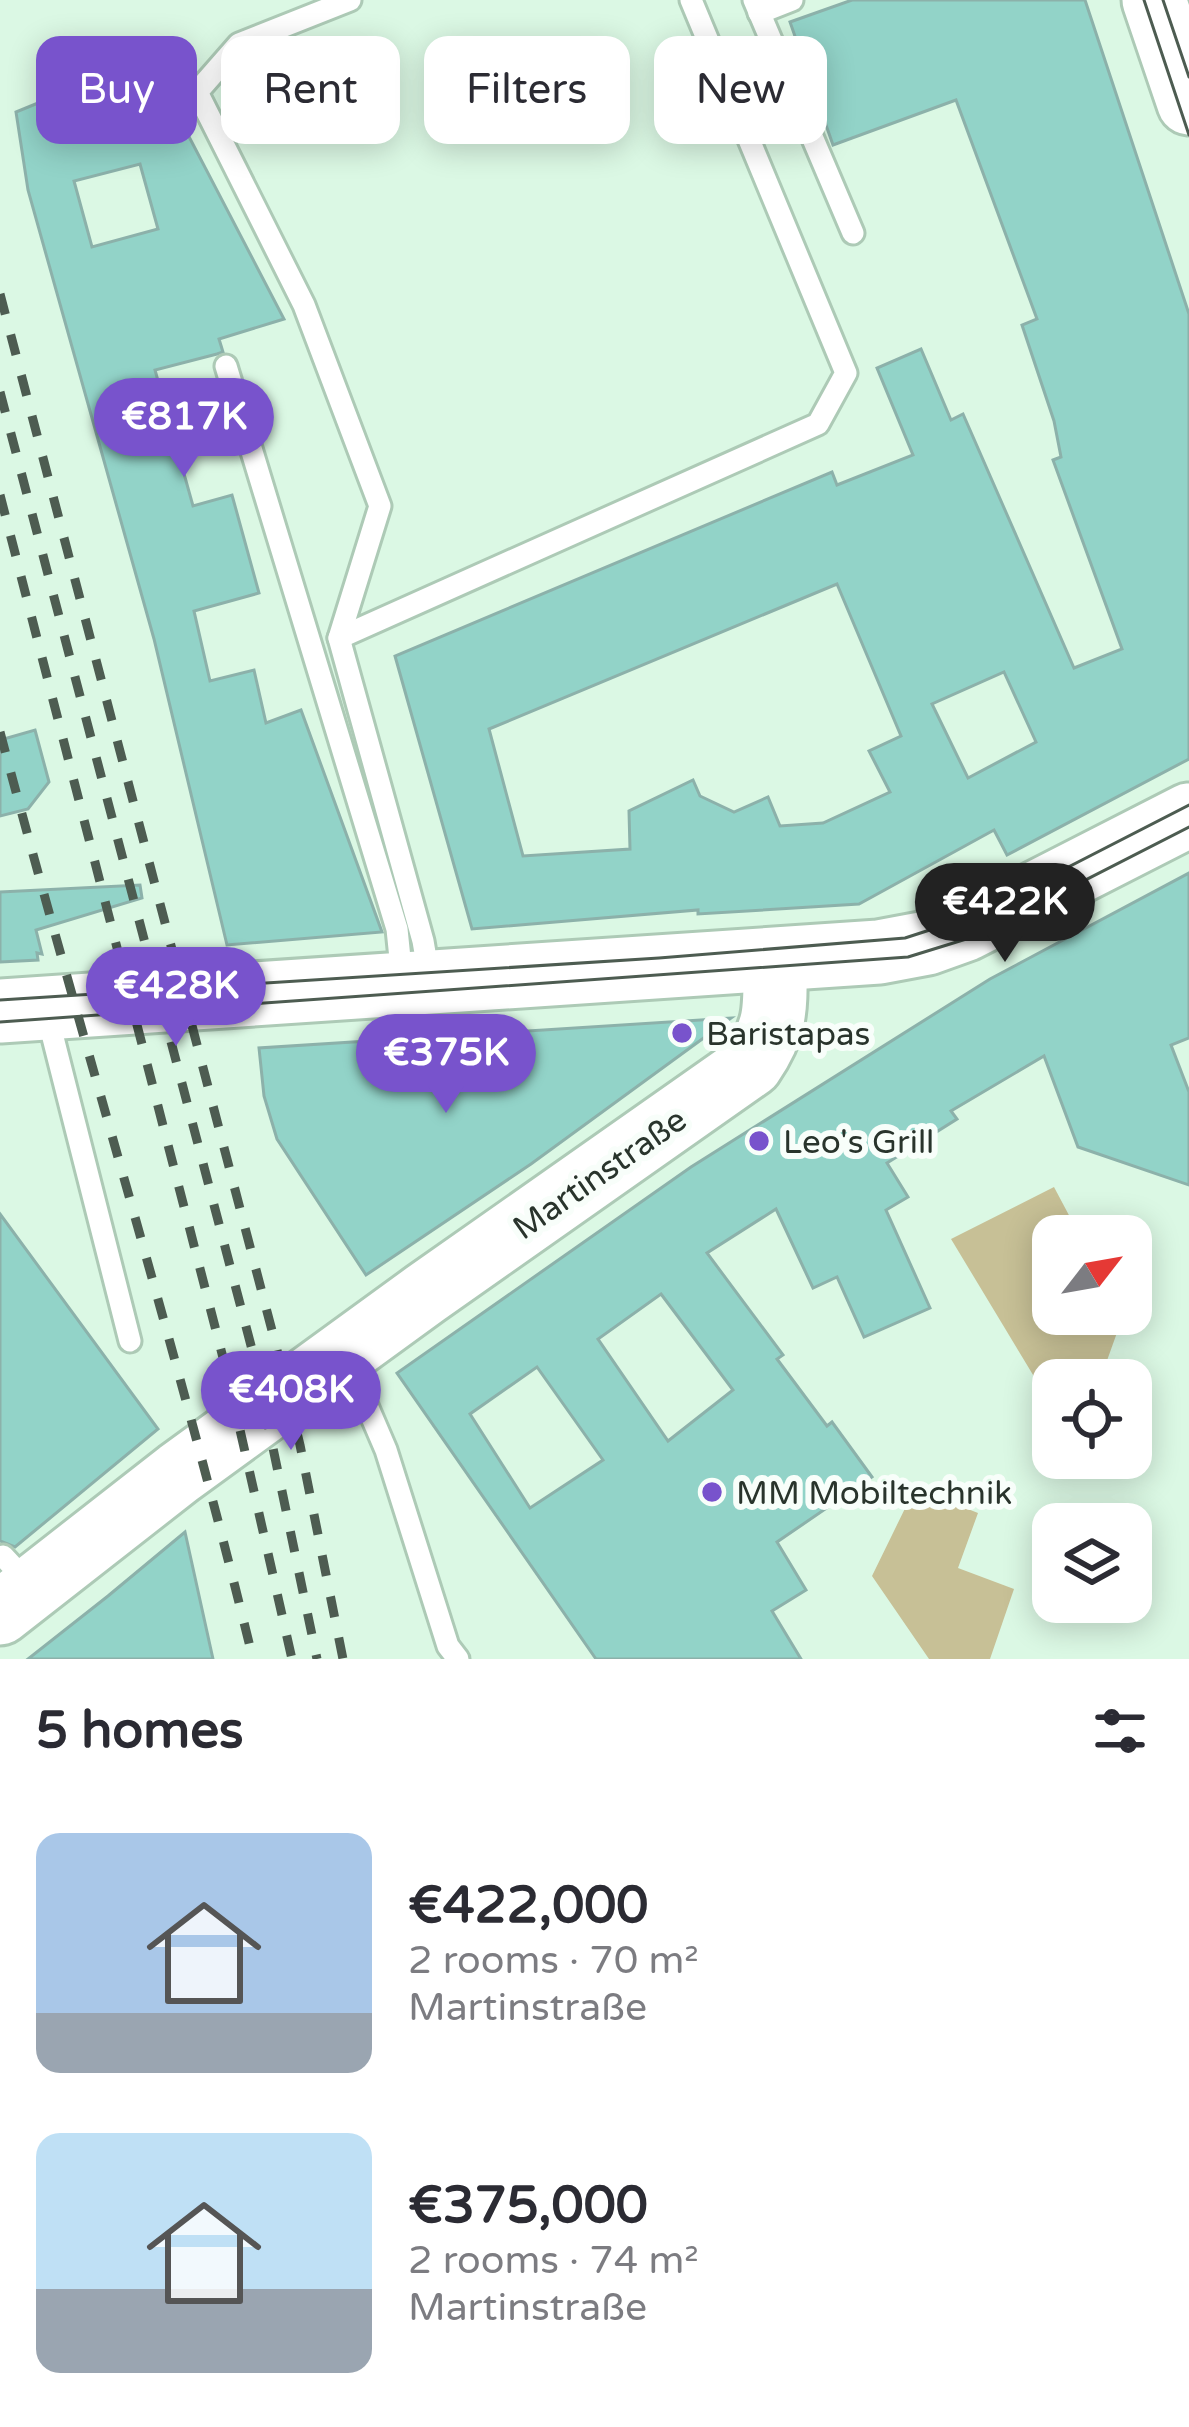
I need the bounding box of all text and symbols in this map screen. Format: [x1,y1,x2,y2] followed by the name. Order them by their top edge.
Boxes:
[36,36,197,144] chip: Buy
[221,36,400,144] chip: Rent
[424,36,630,144] chip: Filters
[654,36,827,144] chip: New
[100,378,268,480] pin: €817K
[121,393,247,440] text: €817K
[921,863,1089,965] pin: €422K
[942,878,1068,925] text: €422K
[92,947,260,1049] pin: €428K
[113,962,239,1009] text: €428K
[362,1014,530,1116] pin: €375K
[706,1015,870,1054] place label: Baristapas
[669,1020,695,1046] marker: Baristapas
[383,1029,509,1076] text: €375K
[506,1100,694,1248] street label: Martinstraße
[783,1123,934,1162] place label: Leo's Grill
[746,1128,772,1154] marker: Leo's Grill
[1032,1215,1152,1335] north arrow
[1032,1215,1152,1623] map controls
[207,1351,375,1453] pin: €408K
[1032,1359,1152,1479] button: locate
[228,1366,354,1413] text: €408K
[736,1474,1012,1513] place label: MM Mobiltechnik
[699,1479,725,1505] marker: MM Mobiltechnik
[1032,1503,1152,1623] button: layers
[1087,1698,1153,1764] icon: filters
[36,1700,244,1762] text: 5 homes
[408,1875,648,1937] text: €422,000
[132,1881,276,2025] icon: home
[408,1937,699,1984] text: 2 rooms · 70 m²
[408,1984,647,2031] text: Martinstraße
[408,2175,648,2237] text: €375,000
[132,2181,276,2325] icon: home
[408,2237,699,2284] text: 2 rooms · 74 m²
[408,2284,647,2331] text: Martinstraße

